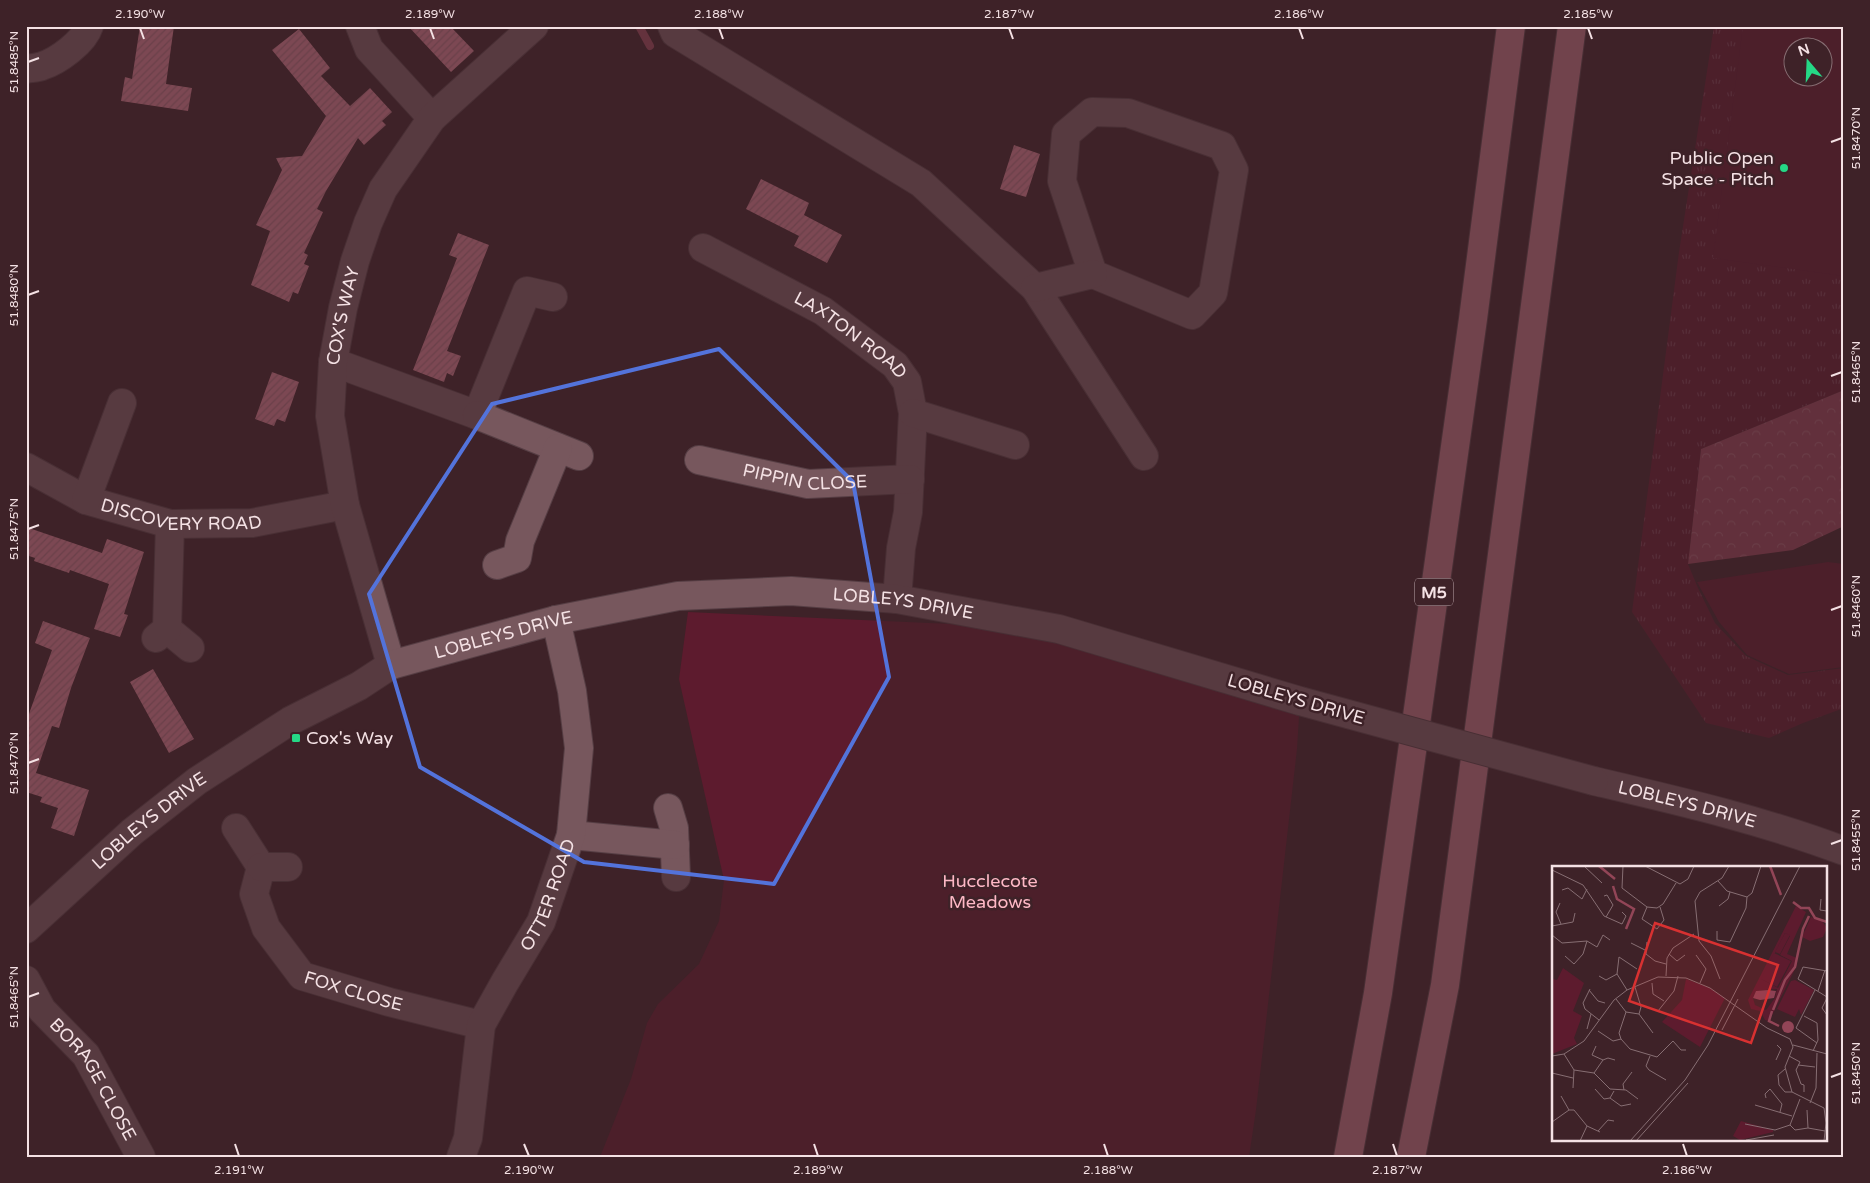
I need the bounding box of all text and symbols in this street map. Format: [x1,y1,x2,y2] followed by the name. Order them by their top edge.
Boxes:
[115,7,165,21] text: 2.190°W
[405,7,455,21] text: 2.189°W
[694,7,744,21] text: 2.188°W
[984,7,1034,21] text: 2.187°W
[1274,7,1324,21] text: 2.186°W
[1563,7,1613,21] text: 2.185°W
[7,31,21,93] text: 51.8485°N
[1782,38,1832,88] north arrow
[1796,40,1812,60] text: N
[1849,107,1863,169] text: 51.8470°N
[1661,147,1774,190] place label: Public Open Space - Pitch
[1778,162,1790,174] marker: Public Open Space - Pitch
[7,264,21,326] text: 51.8480°N
[322,264,364,367] street label: COX'S WAY
[790,287,912,383] street label: LAXTON ROAD
[1849,341,1863,403] text: 51.8465°N
[741,459,868,495] street label: PIPPIN CLOSE
[98,494,264,535] street label: DISCOVERY ROAD
[7,498,21,560] text: 51.8475°N
[1849,575,1863,637] text: 51.8460°N
[1415,578,1453,606] road number: M5
[832,583,975,624] street label: LOBLEYS DRIVE
[432,606,574,664] street label: LOBLEYS DRIVE
[1225,669,1367,729] street label: LOBLEYS DRIVE
[306,727,393,749] place label: Cox's Way
[7,732,21,794] text: 51.8470°N
[290,732,302,744] marker: Cox's Way
[87,767,210,874] street label: LOBLEYS DRIVE
[1616,776,1759,832] street label: LOBLEYS DRIVE
[1849,809,1863,871] text: 51.8455°N
[515,836,580,955] street label: OTTER ROAD
[1552,866,1828,1140] inset map
[942,870,1038,913] park label: Hucclecote Meadows
[7,966,21,1028] text: 51.8465°N
[302,966,405,1016] street label: FOX CLOSE
[45,1013,141,1144] street label: BORAGE CLOSE
[1849,1042,1863,1104] text: 51.8450°N
[214,1163,264,1177] text: 2.191°W
[504,1163,554,1177] text: 2.190°W
[793,1163,843,1177] text: 2.189°W
[1083,1163,1133,1177] text: 2.188°W
[1372,1163,1422,1177] text: 2.187°W
[1662,1163,1712,1177] text: 2.186°W

